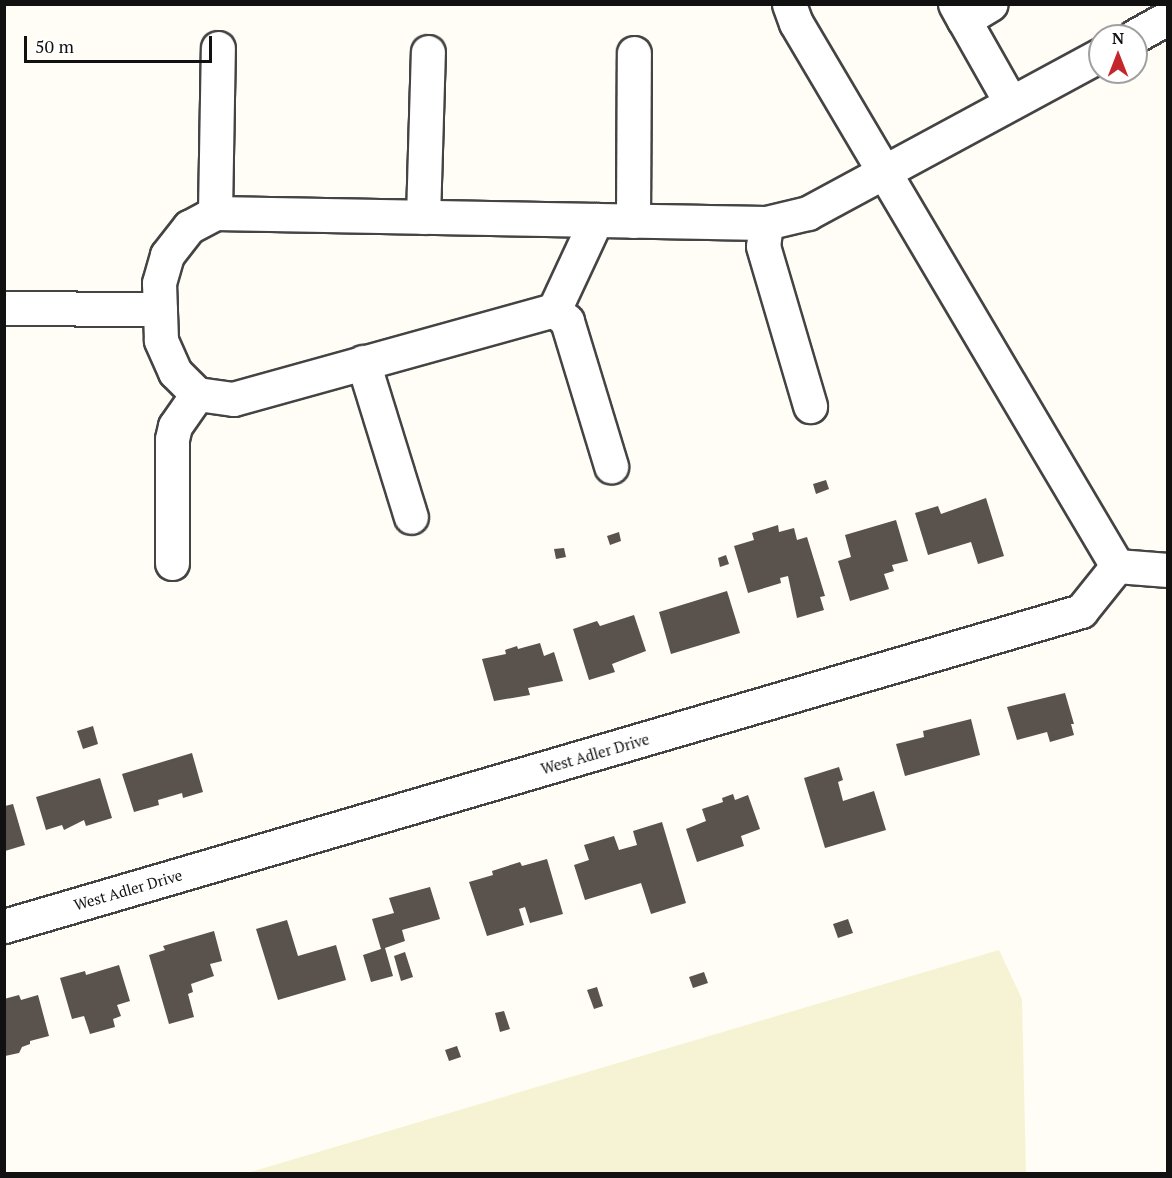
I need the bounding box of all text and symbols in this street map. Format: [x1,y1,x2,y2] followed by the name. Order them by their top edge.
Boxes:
[27,24,214,62] scale bar
[1088,24,1148,84] north arrow
[1112,27,1124,49] text: N
[35,34,74,58] text: 50 m
[539,730,651,778] street label: West Adler Drive
[72,866,184,914] street label: West Adler Drive

